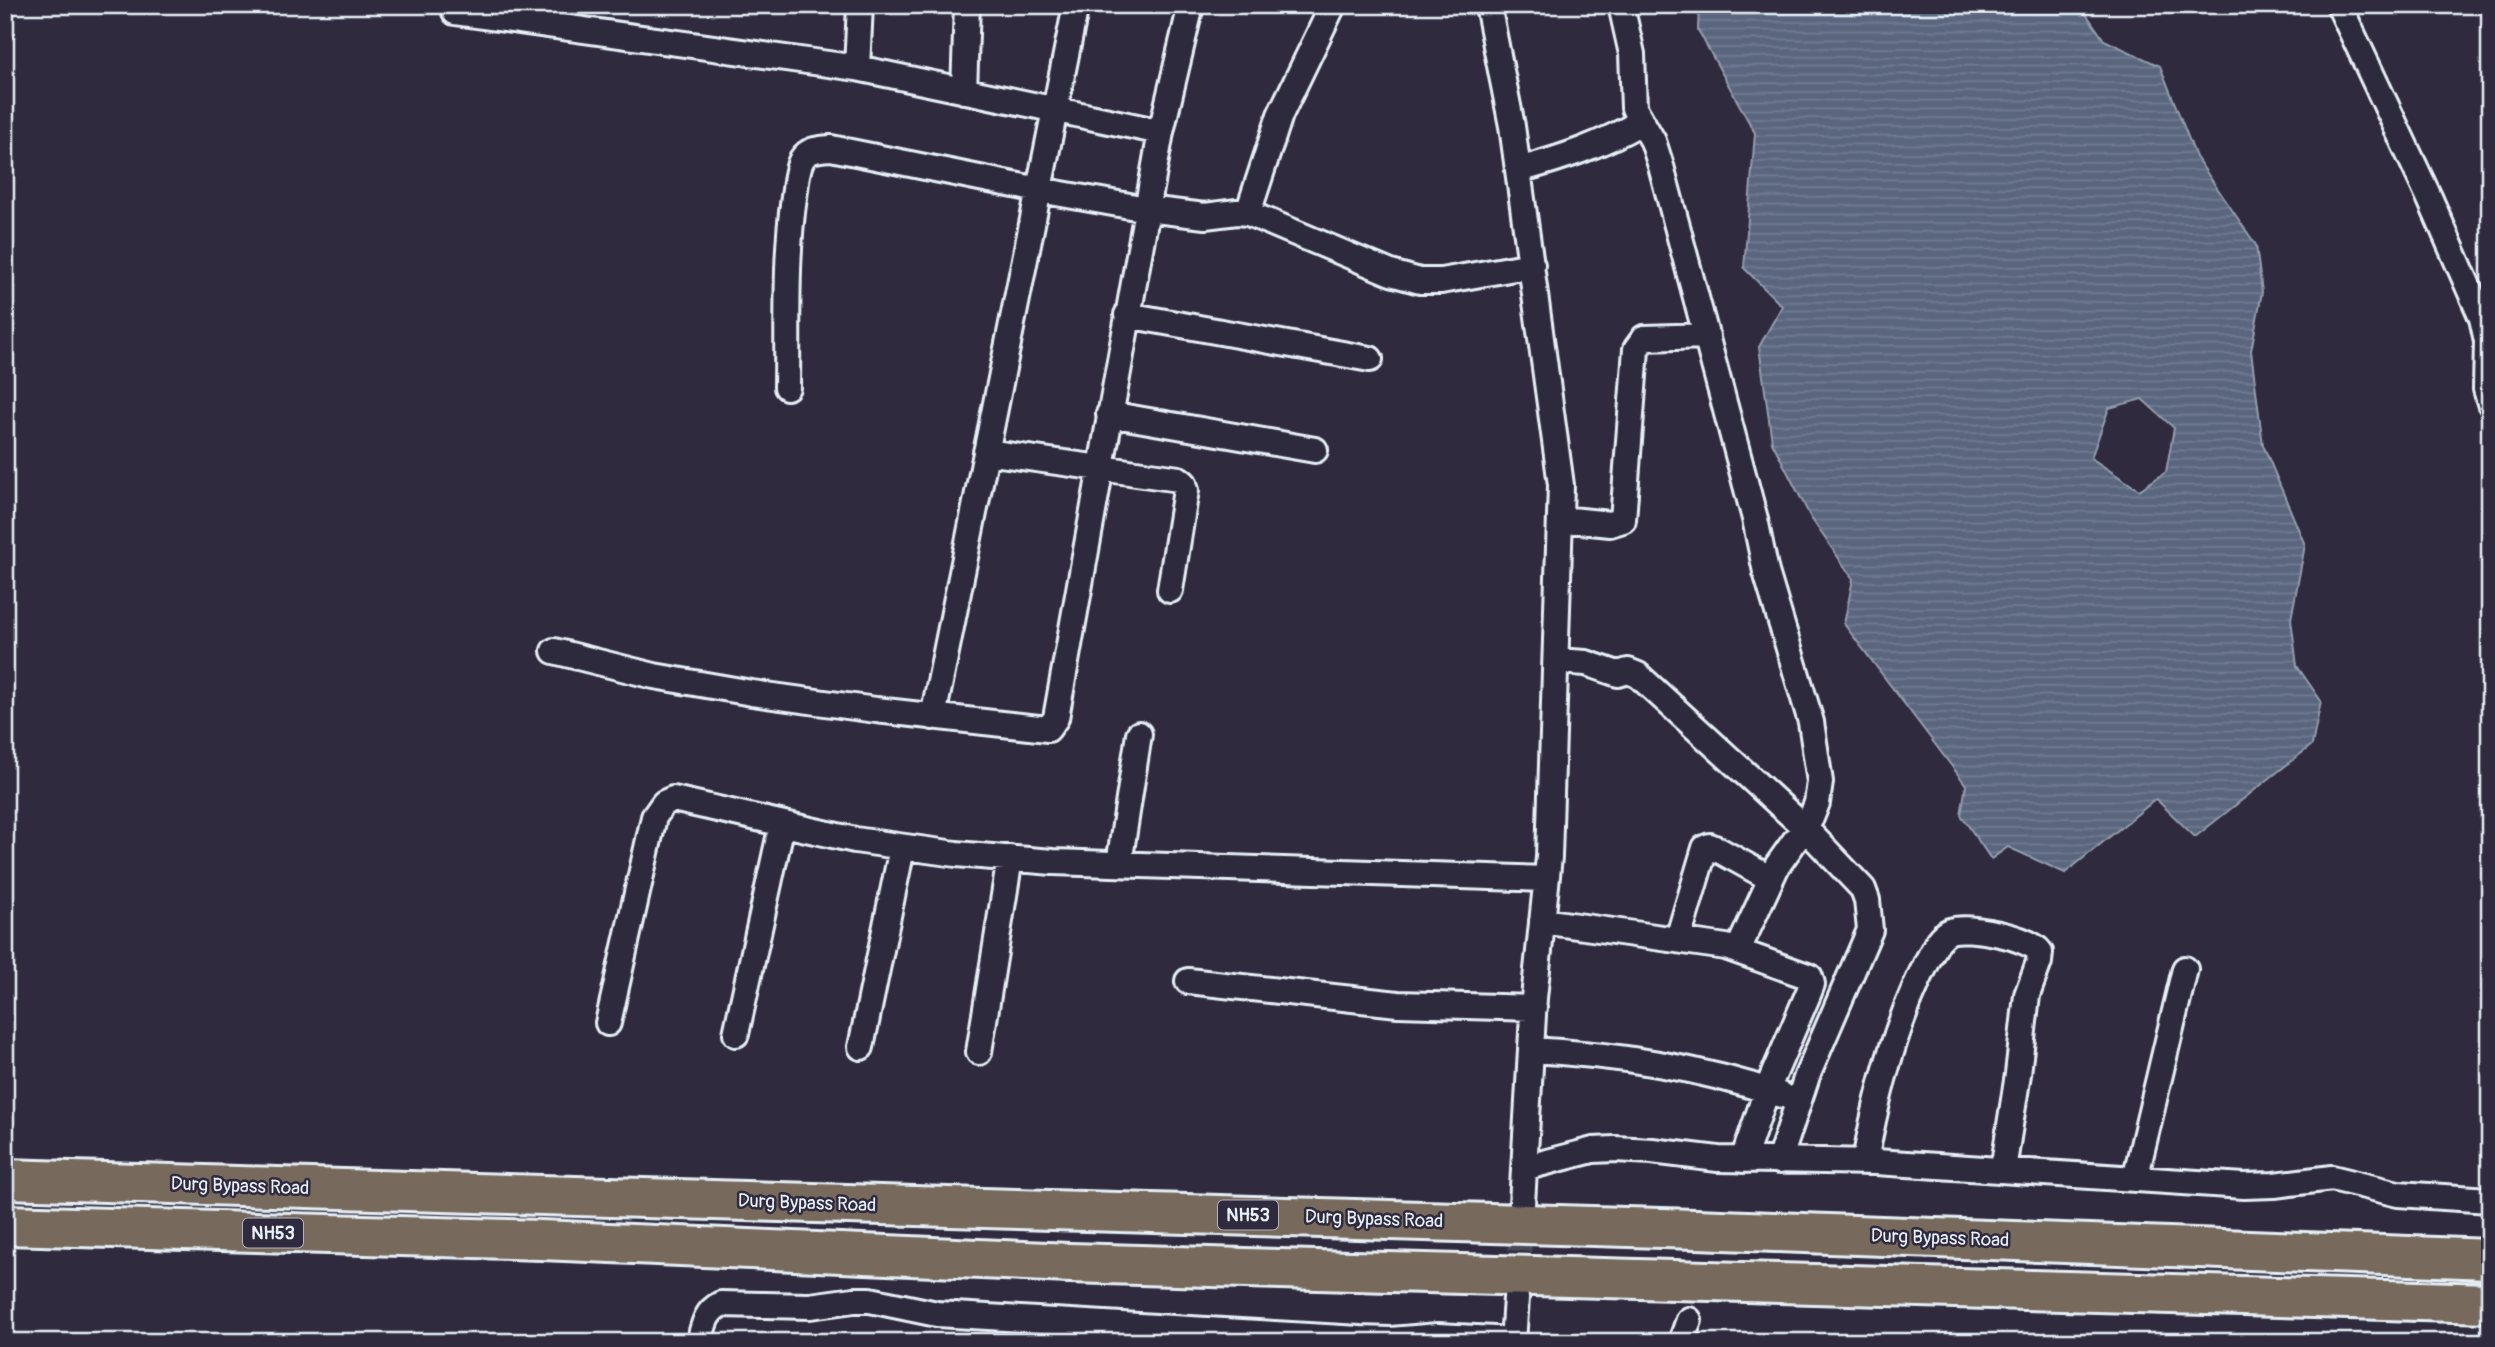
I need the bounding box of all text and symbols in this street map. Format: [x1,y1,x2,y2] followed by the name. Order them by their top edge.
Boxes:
[170,1172,310,1200] street label: Durg Bypass Road
[737,1189,877,1217] street label: Durg Bypass Road
[1218,1200,1278,1230] road number: NH53
[1304,1205,1444,1233] street label: Durg Bypass Road
[243,1218,303,1248] road number: NH53
[1870,1224,2010,1252] street label: Durg Bypass Road

